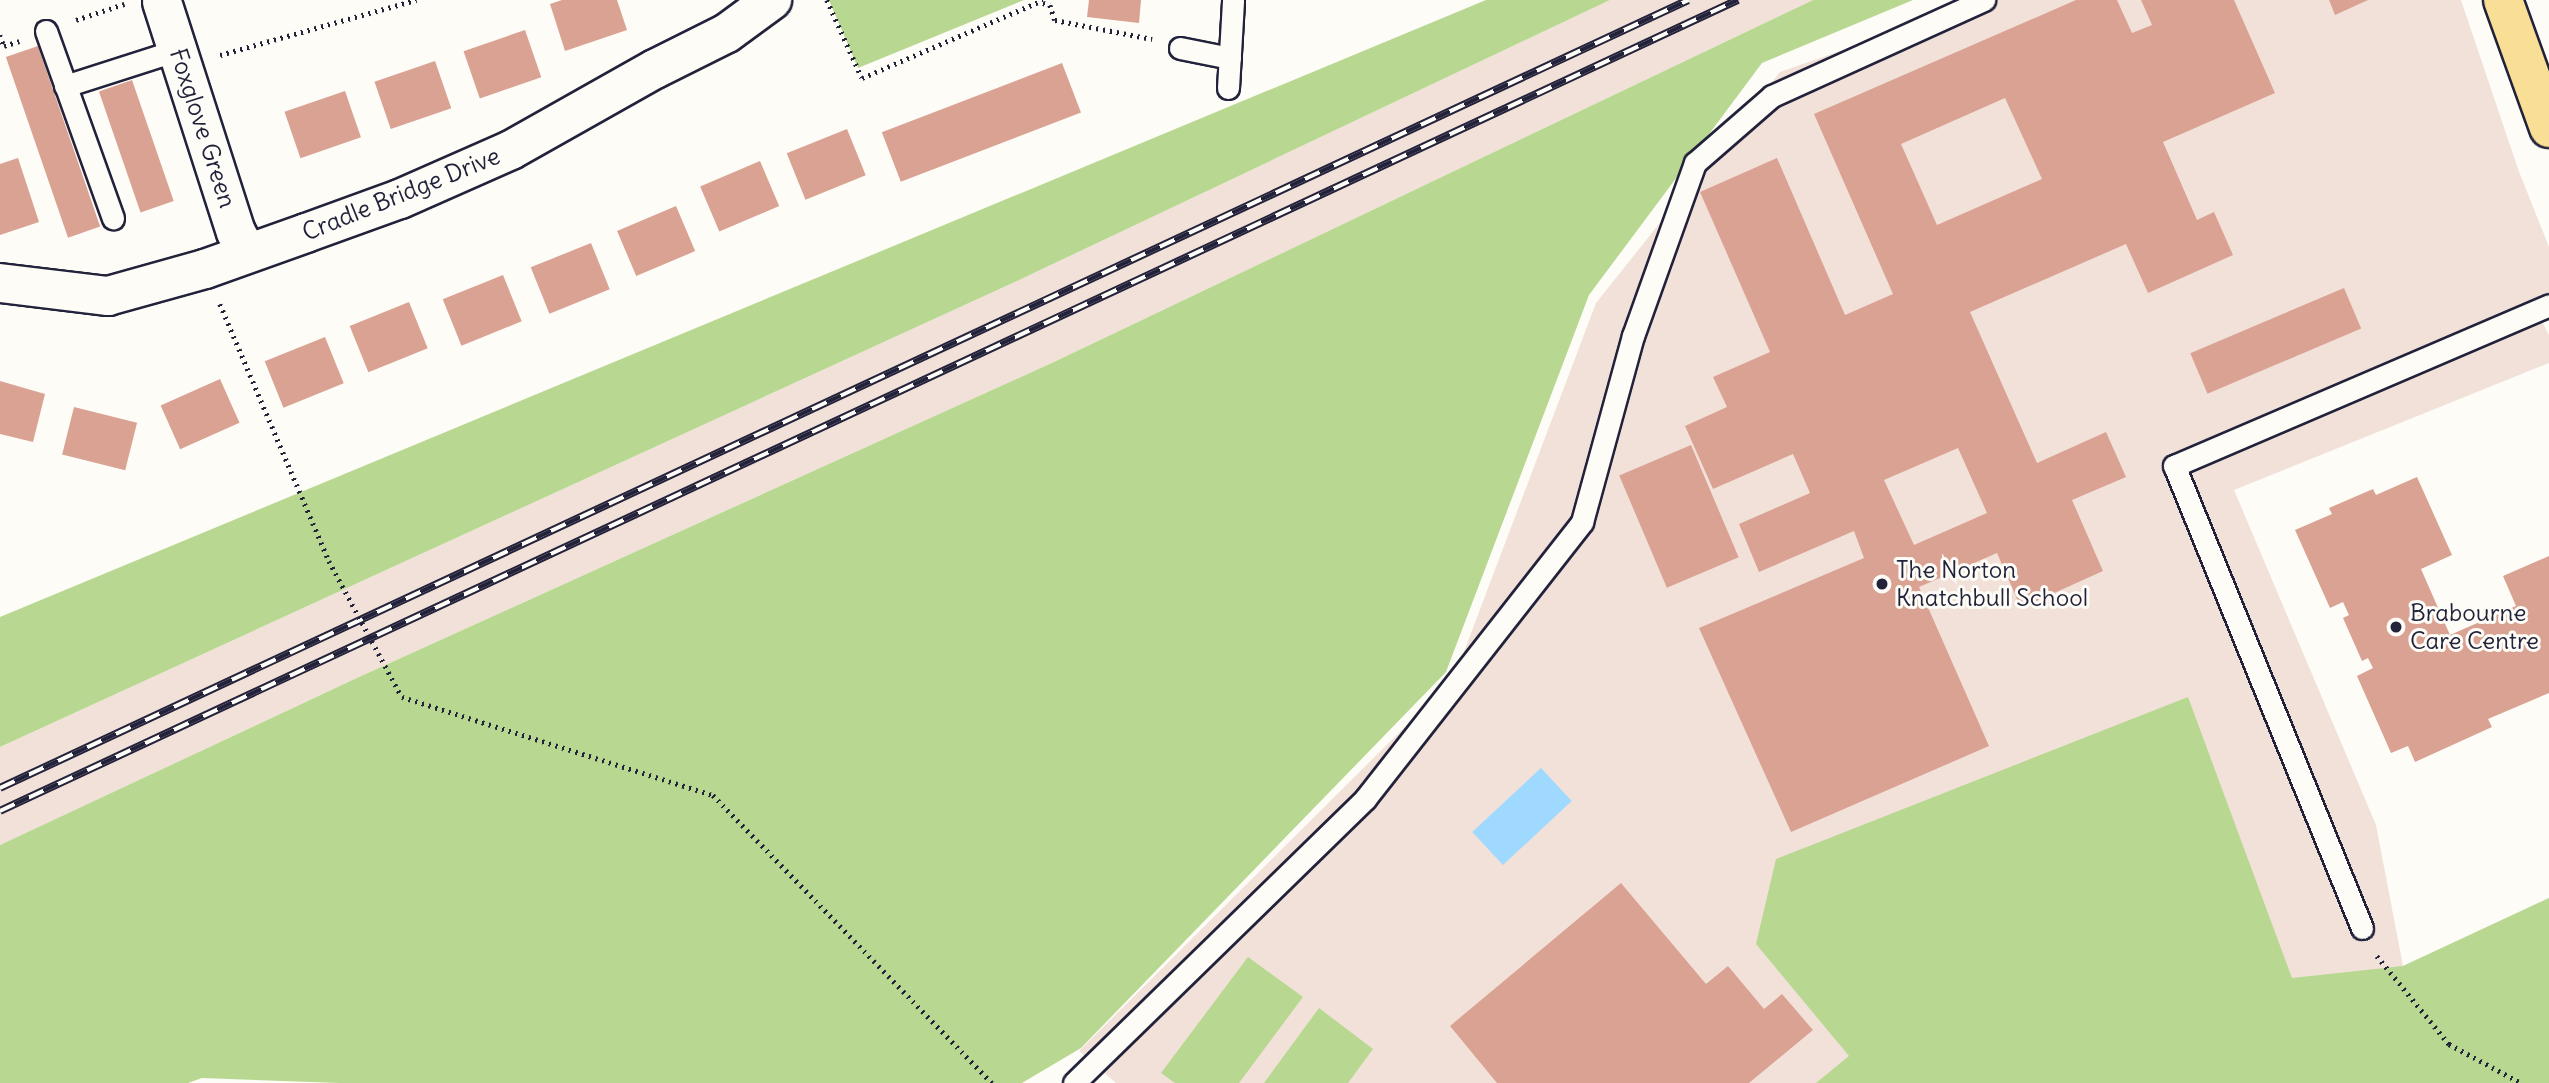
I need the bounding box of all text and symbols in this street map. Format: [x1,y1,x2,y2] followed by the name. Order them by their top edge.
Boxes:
[164,45,242,211] street label: Foxglove Green
[298,141,504,247] street label: Cradle Bridge Drive
[1896,556,2088,612] place label: The Norton Knatchbull School
[1874,576,1890,592] marker: The Norton Knatchbull School
[2410,599,2539,655] place label: Brabourne Care Centre
[2388,619,2404,635] marker: Brabourne Care Centre

